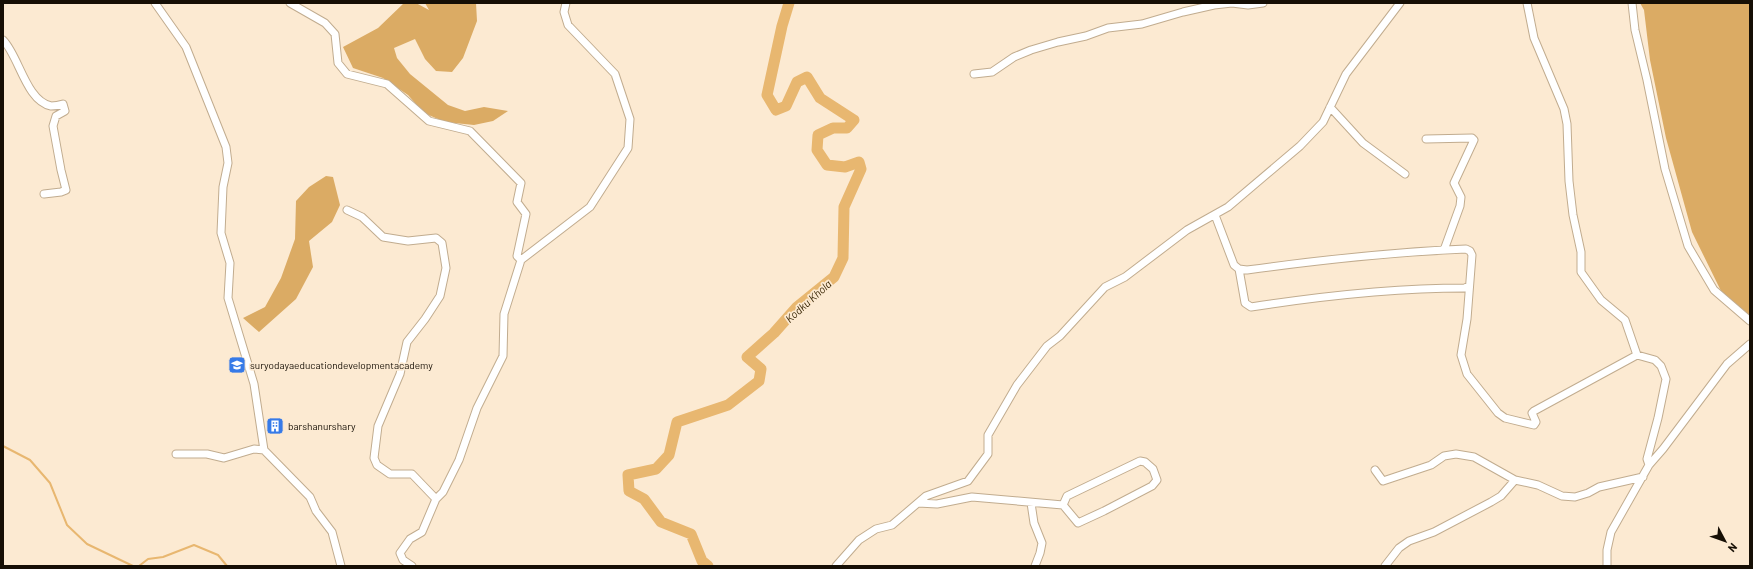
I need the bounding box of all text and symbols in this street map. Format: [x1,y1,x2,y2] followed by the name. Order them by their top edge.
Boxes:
[782,277,834,325] water label: Kodku Khola
[227,355,247,375] school or university icon: suryodayaeducationdevelopmentacademy
[250,359,433,371] place label: suryodayaeducationdevelopmentacademy
[265,416,285,436] building icon: barshanurshary
[288,420,356,432] place label: barshanurshary
[1705,521,1745,561] north arrow
[1726,541,1740,555] text: N

